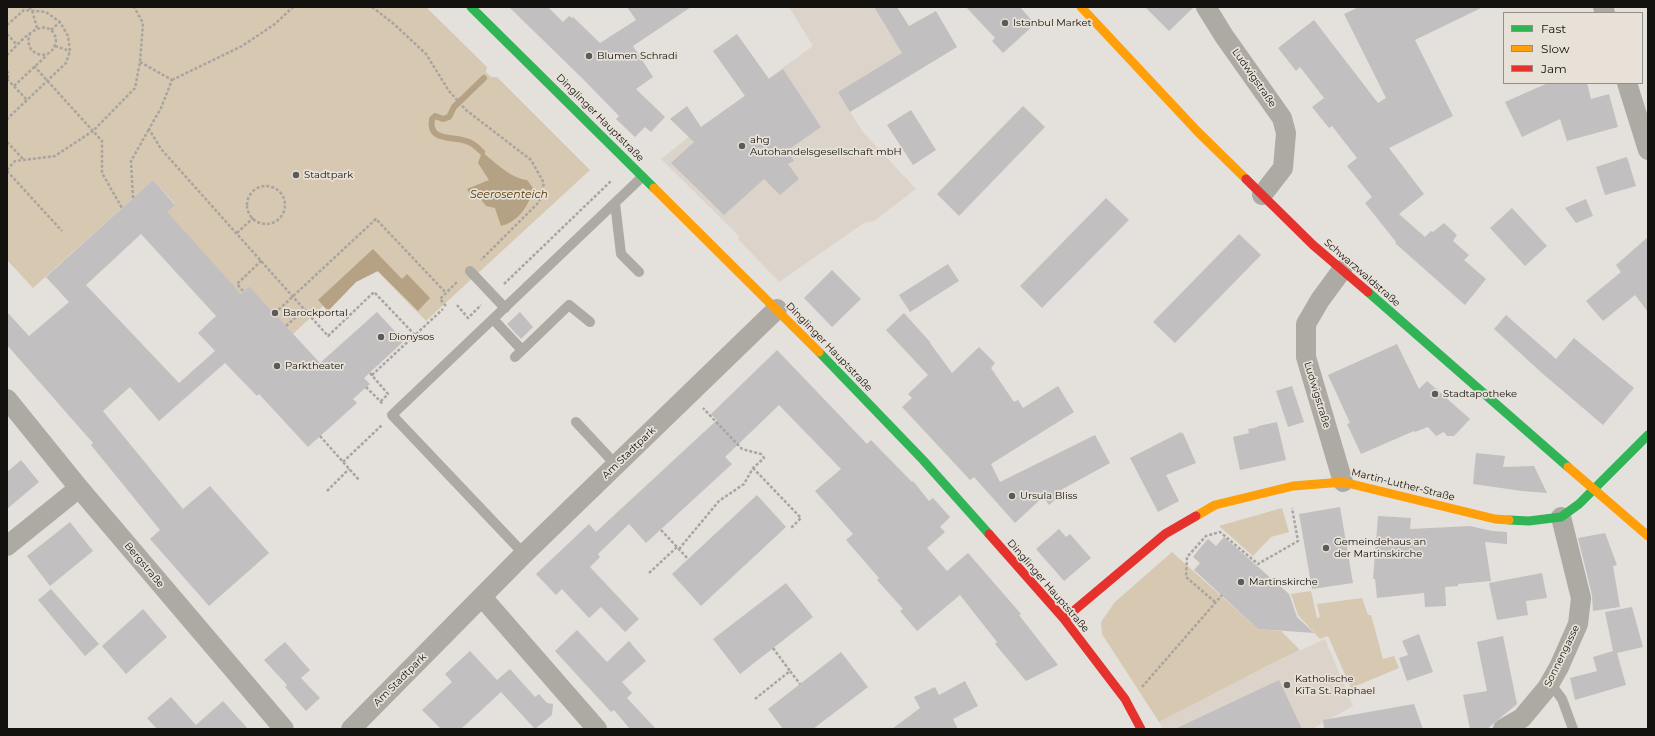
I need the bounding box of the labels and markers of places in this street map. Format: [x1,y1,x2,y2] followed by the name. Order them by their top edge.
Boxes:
[1013,17,1091,29] place label: Istanbul Market
[1000,18,1010,28] marker: Istanbul Market
[597,50,677,62] place label: Blumen Schradi
[584,51,594,61] marker: Blumen Schradi
[750,134,902,158] place label: ahg Autohandelsgesellschaft mbH
[737,141,747,151] marker: ahg Autohandelsgesellschaft mbH
[304,169,353,181] place label: Stadtpark
[291,170,301,180] marker: Stadtpark
[283,307,348,319] place label: Barockportal
[270,308,280,318] marker: Barockportal
[389,331,434,343] place label: Dionysos
[376,332,386,342] marker: Dionysos
[285,360,344,372] place label: Parktheater
[272,361,282,371] marker: Parktheater
[1443,388,1517,400] place label: Stadtapotheke
[1430,389,1440,399] marker: Stadtapotheke
[1020,490,1077,502] place label: Ursula Bliss
[1007,491,1017,501] marker: Ursula Bliss
[1334,536,1426,560] place label: Gemeindehaus an der Martinskirche
[1321,543,1331,553] marker: Gemeindehaus an der Martinskirche
[1249,576,1318,588] place label: Martinskirche
[1236,577,1246,587] marker: Martinskirche
[1295,673,1375,696] place label: Katholische KiTa St. Raphael
[1282,680,1292,690] marker: Katholische KiTa St. Raphael

